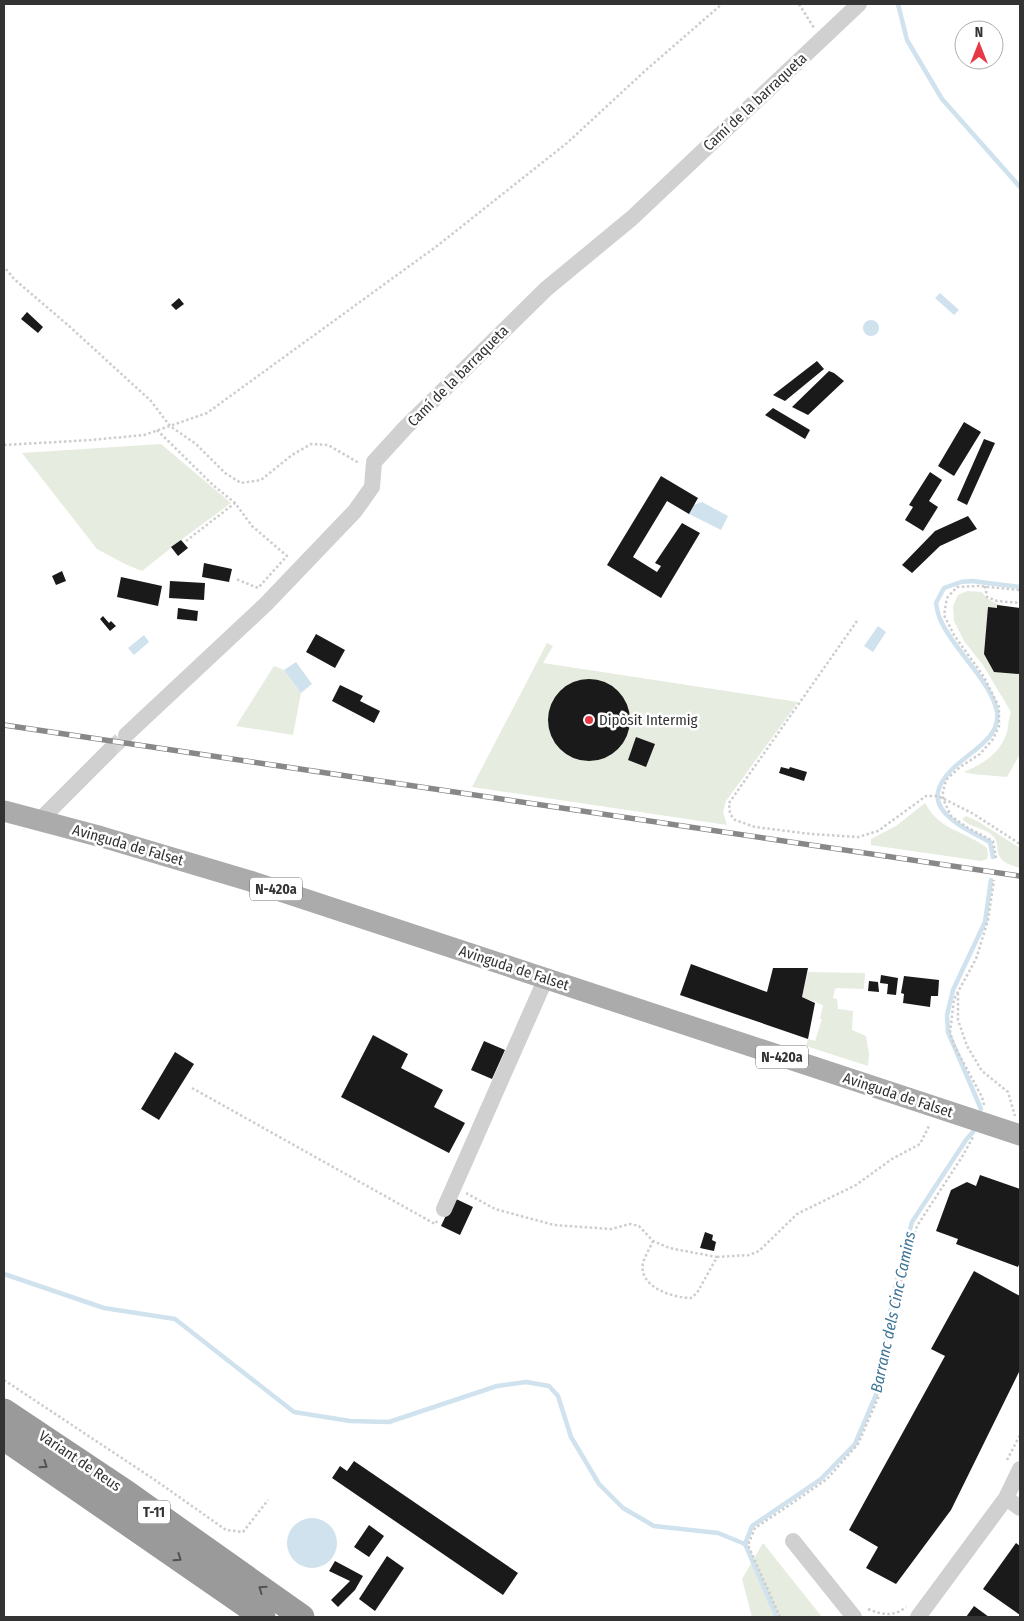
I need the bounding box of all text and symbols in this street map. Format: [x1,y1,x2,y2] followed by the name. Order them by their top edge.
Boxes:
[954,20,1004,70] north arrow
[975,24,983,41] text: N
[699,49,811,155] street label: Camí de la barraqueta
[404,322,512,430] street label: Camí de la barraqueta
[599,711,698,729] place label: Dipòsit Intermig
[583,714,595,726] marker: Dipòsit Intermig
[71,821,186,869] street label: Avinguda de Falset
[250,878,302,901] road number: N-420a
[457,942,571,994] street label: Avinguda de Falset
[756,1046,808,1068] road number: N-420a
[841,1069,955,1121] street label: Avinguda de Falset
[867,1230,919,1394] water label: Barranc dels Cinc Camins
[35,1427,125,1495] street label: Variant de Reus
[39,1459,48,1469] one-way arrow
[138,1500,170,1524] road number: T-11
[172,1552,181,1560] one-way arrow
[259,1586,268,1595] one-way arrow

